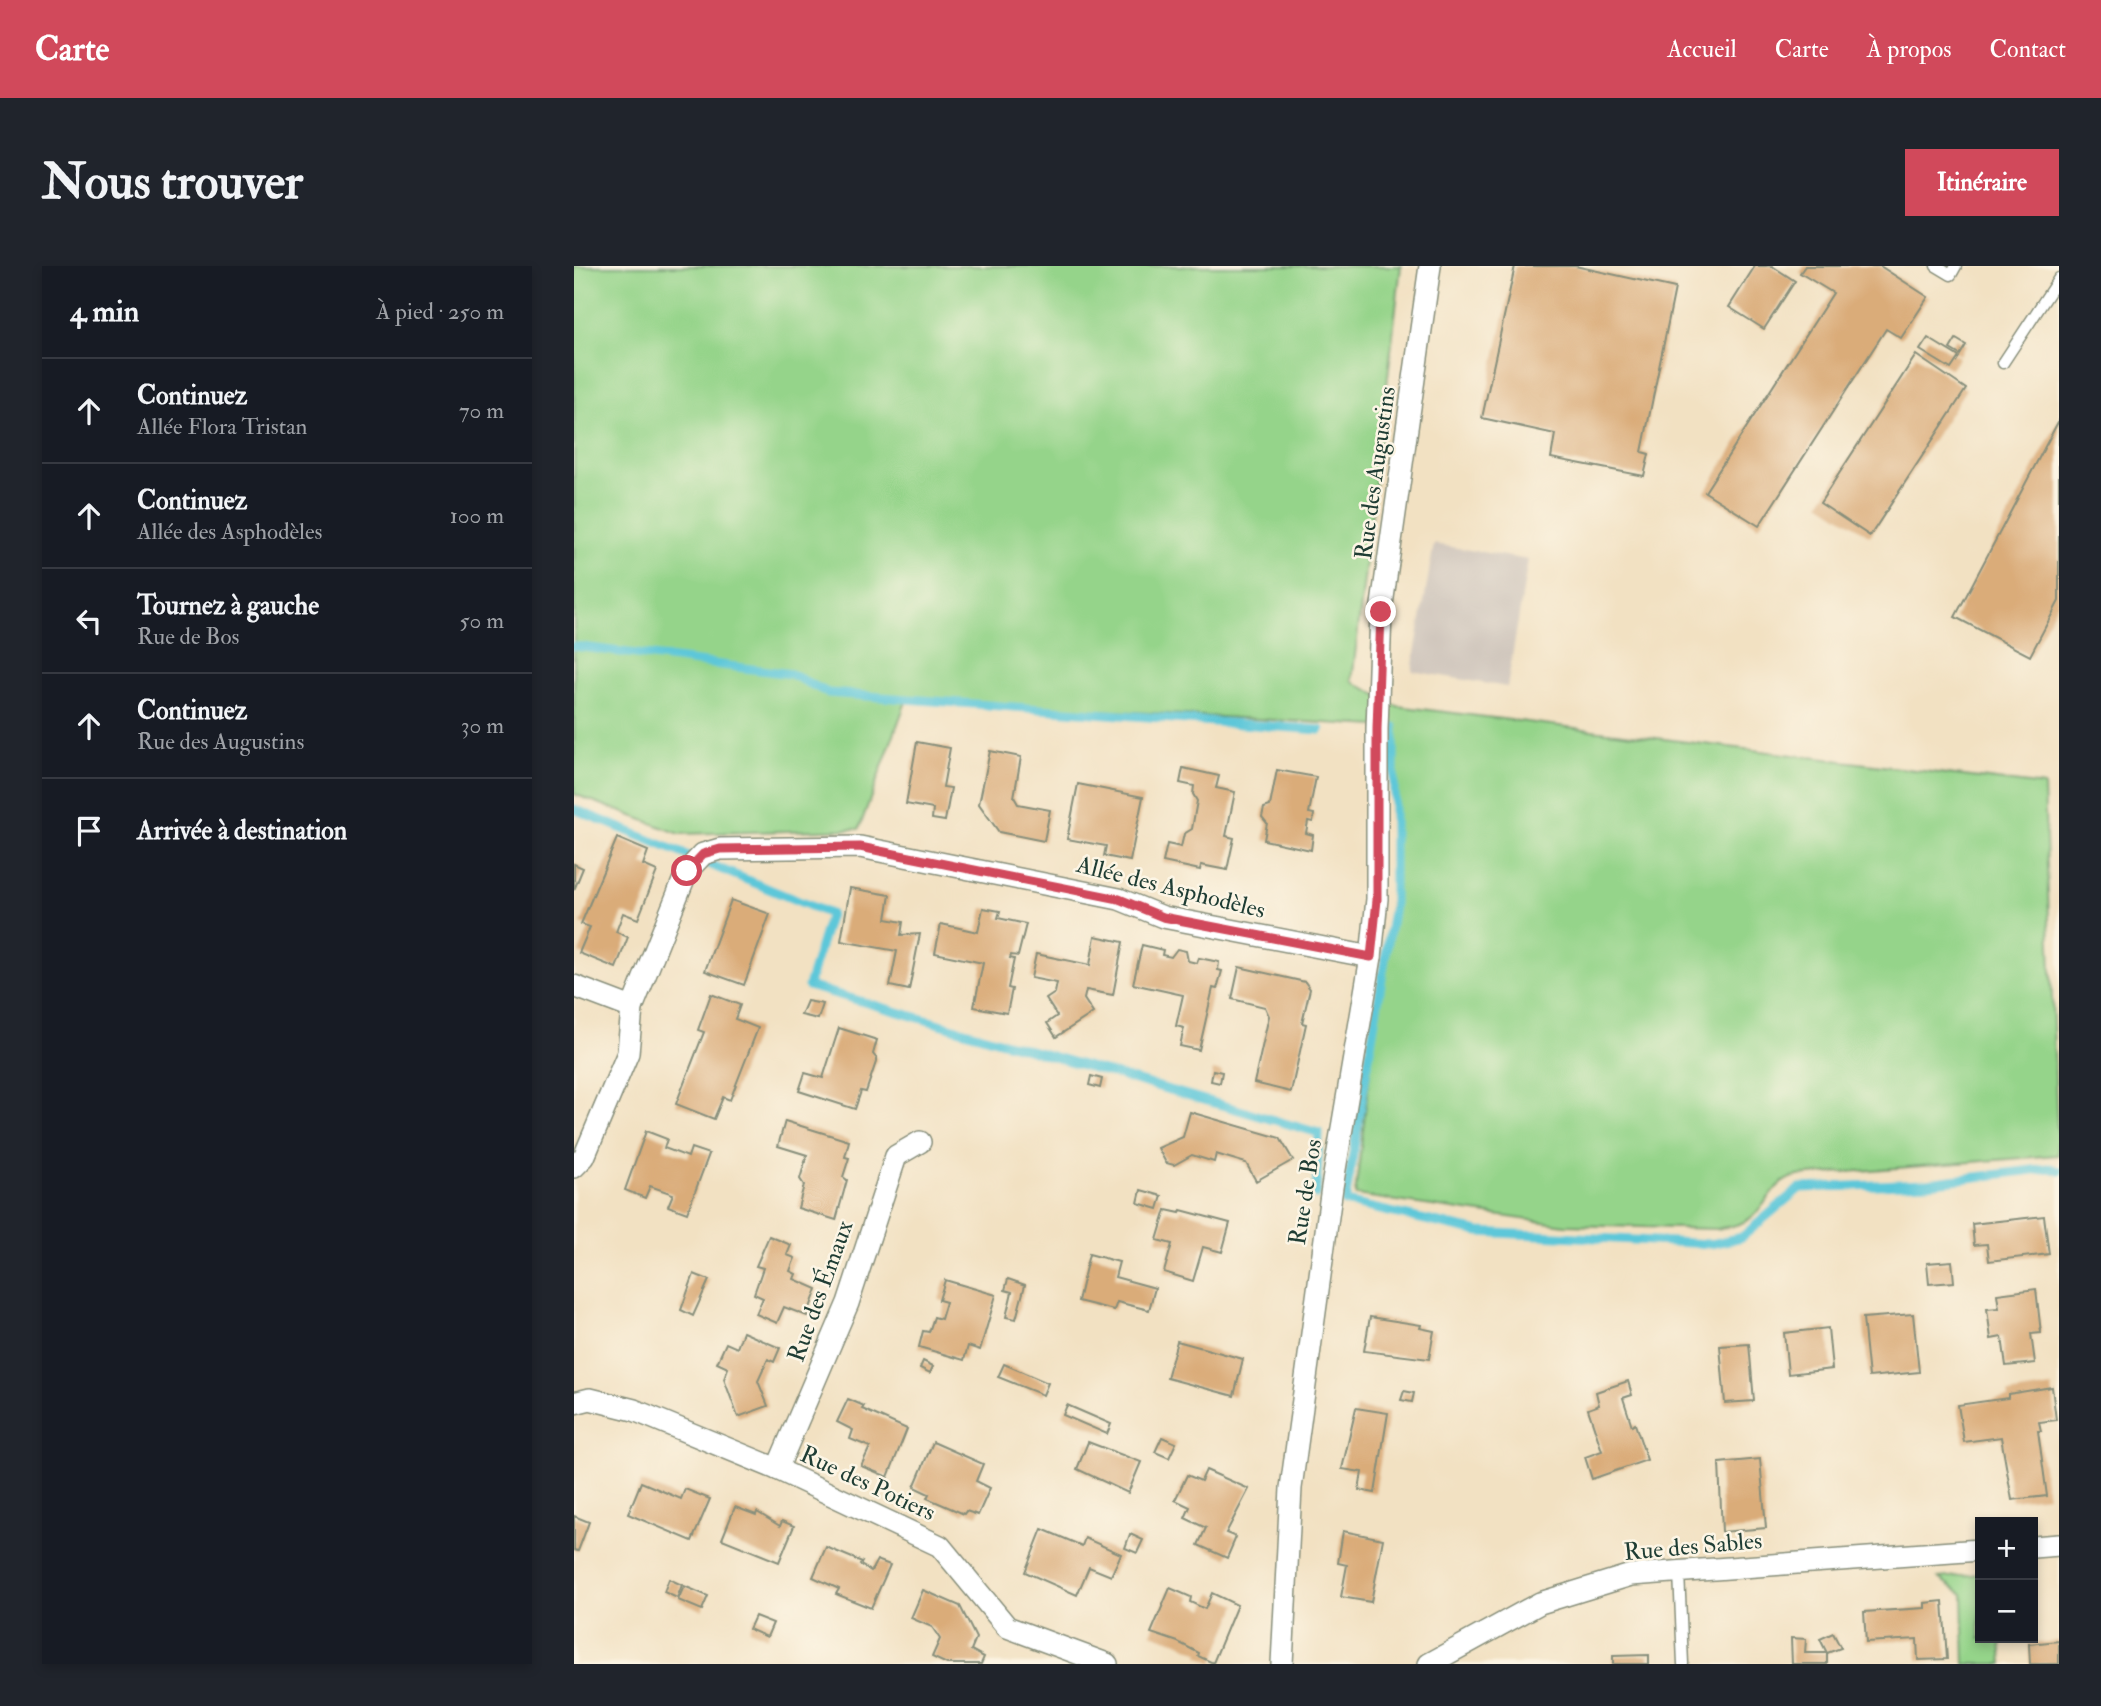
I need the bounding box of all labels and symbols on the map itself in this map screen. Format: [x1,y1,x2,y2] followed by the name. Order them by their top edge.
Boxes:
[1348,384,1403,562] street label: Rue des Augustins
[1365,596,1396,627] route end
[1072,849,1268,926] street label: Allée des Asphodèles
[671,855,702,886] route start
[1282,1137,1329,1247] street label: Rue de Bos
[780,1215,861,1366] street label: Rue des Émaux
[795,1439,940,1528] street label: Rue des Potiers
[1623,1525,1763,1568] street label: Rue des Sables

